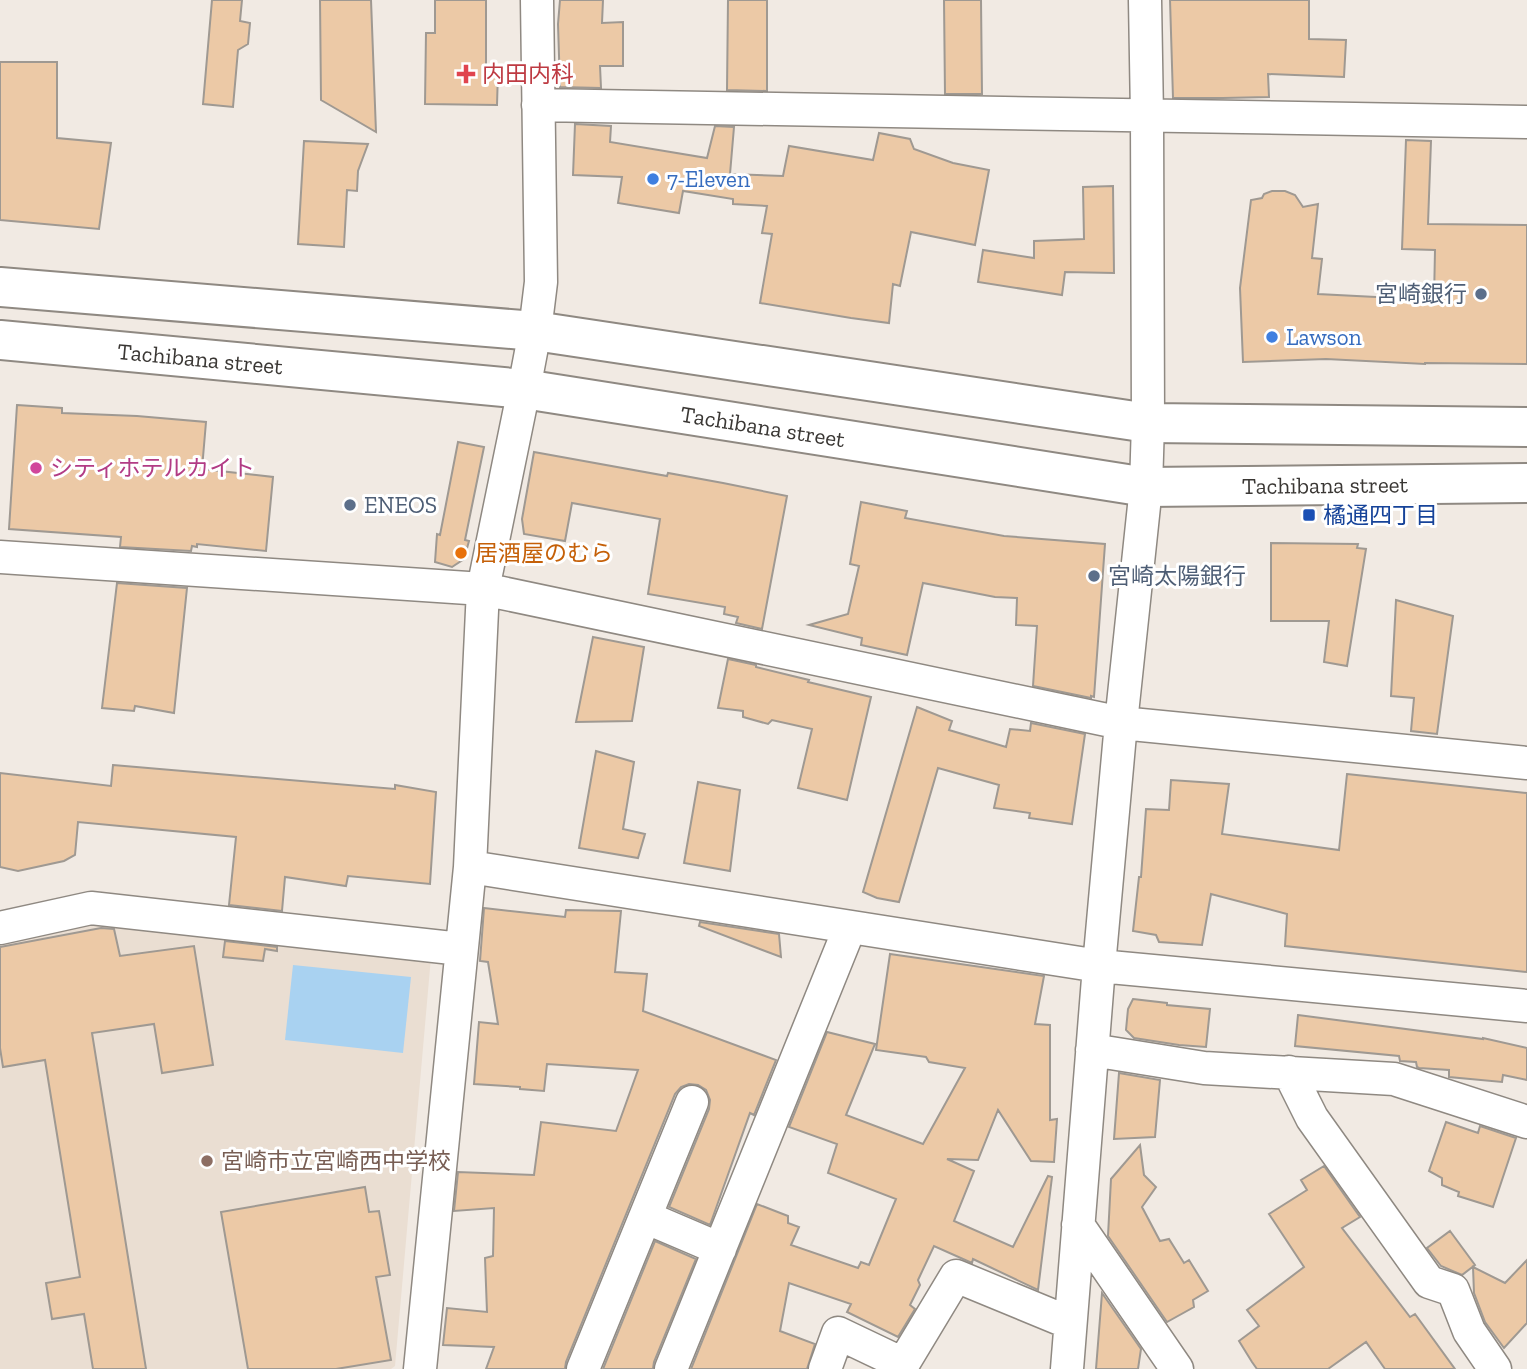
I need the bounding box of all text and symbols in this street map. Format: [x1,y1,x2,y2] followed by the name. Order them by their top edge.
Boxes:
[482,60,574,88] place label: 内田内科
[456,64,476,84] marker: 内田内科
[667,165,750,193] place label: 7-Eleven
[645,171,661,187] marker: 7-Eleven
[1375,280,1467,308] place label: 宮崎銀行
[1473,286,1489,302] marker: 宮崎銀行
[1286,323,1362,351] place label: Lawson
[1264,329,1280,345] marker: Lawson
[116,337,285,380] street label: Tachibana street
[679,400,847,453] street label: Tachibana street
[50,454,255,482] place label: シティホテルカイト
[28,460,44,476] marker: シティホテルカイト
[1242,470,1409,500] street label: Tachibana street
[364,491,437,519] place label: ENEOS
[342,497,358,513] marker: ENEOS
[1323,501,1438,529] place label: 橘通四丁目
[1301,507,1317,523] marker: 橘通四丁目
[475,539,613,567] place label: 居酒屋のむら
[453,545,469,561] marker: 居酒屋のむら
[1108,562,1246,590] place label: 宮崎太陽銀行
[1086,568,1102,584] marker: 宮崎太陽銀行
[221,1147,451,1175] place label: 宮崎市立宮崎西中学校
[199,1153,215,1169] marker: 宮崎市立宮崎西中学校

